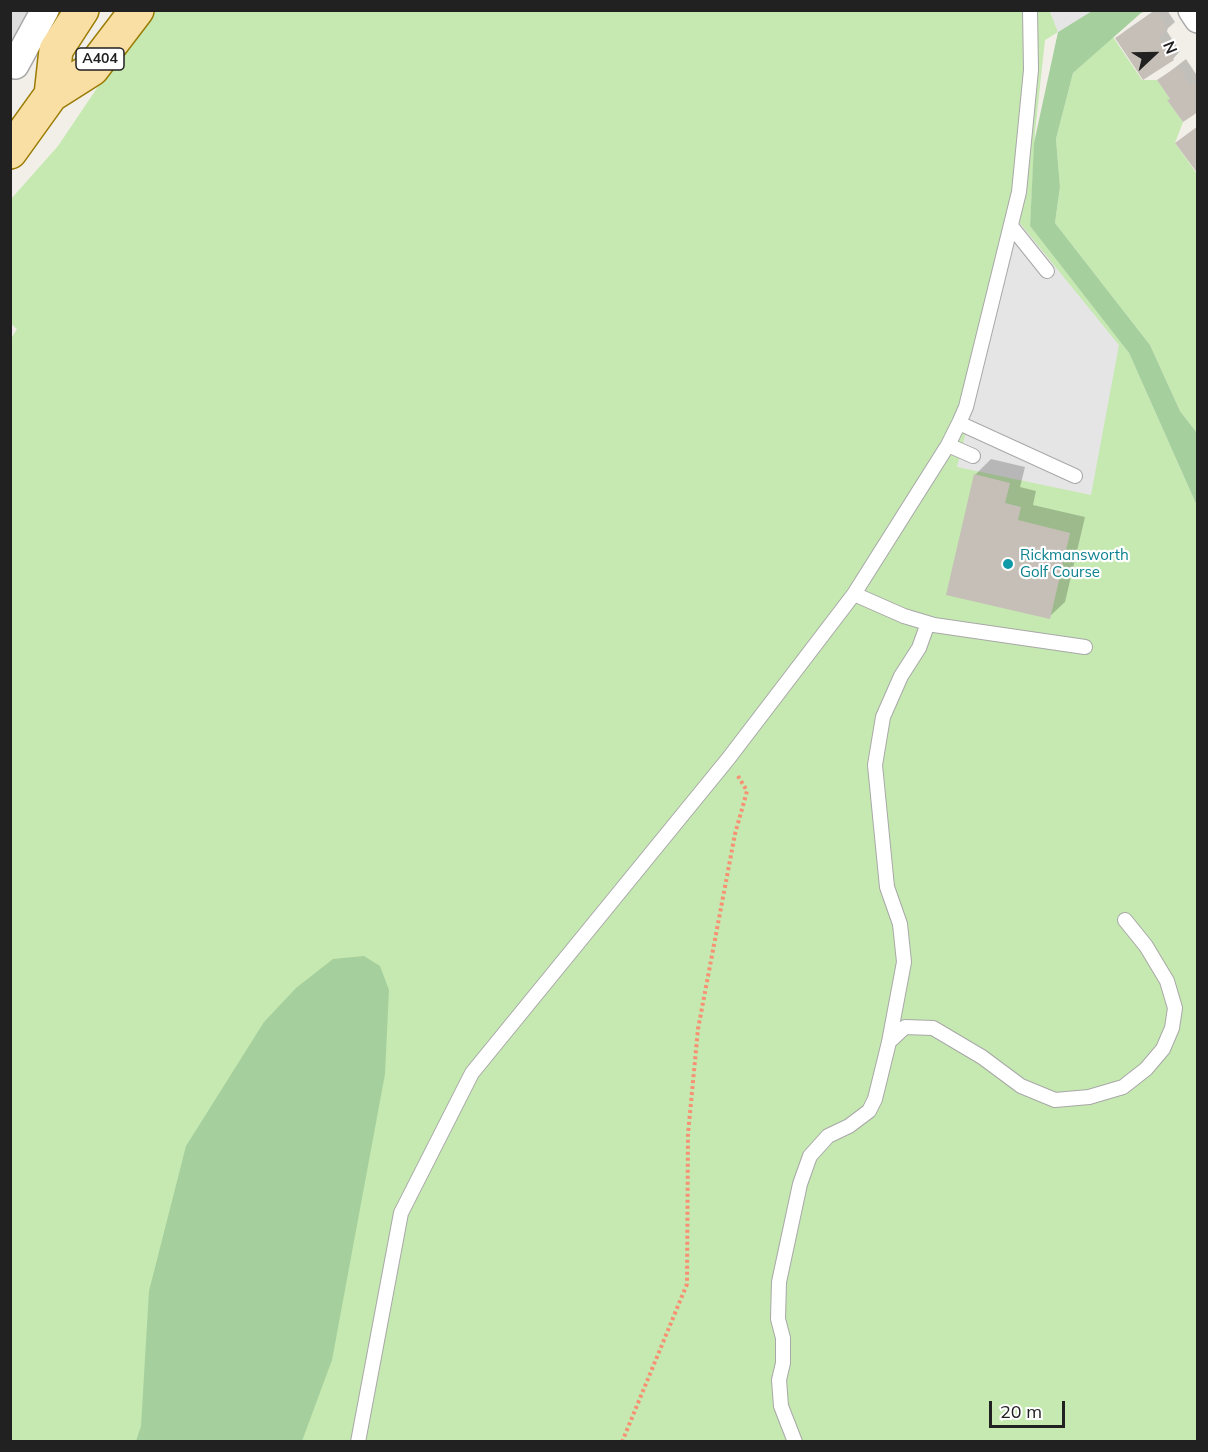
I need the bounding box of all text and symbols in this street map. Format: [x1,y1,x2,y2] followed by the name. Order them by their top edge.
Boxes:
[1124,24,1184,84] north arrow
[1159,38,1182,57] text: N
[76,48,124,70] road number: A404
[1020,546,1129,581] place label: Rickmansworth Golf Course
[1001,557,1015,571] marker: Rickmansworth Golf Course
[992,1389,1068,1427] scale bar
[1000,1400,1042,1423] text: 20 m

